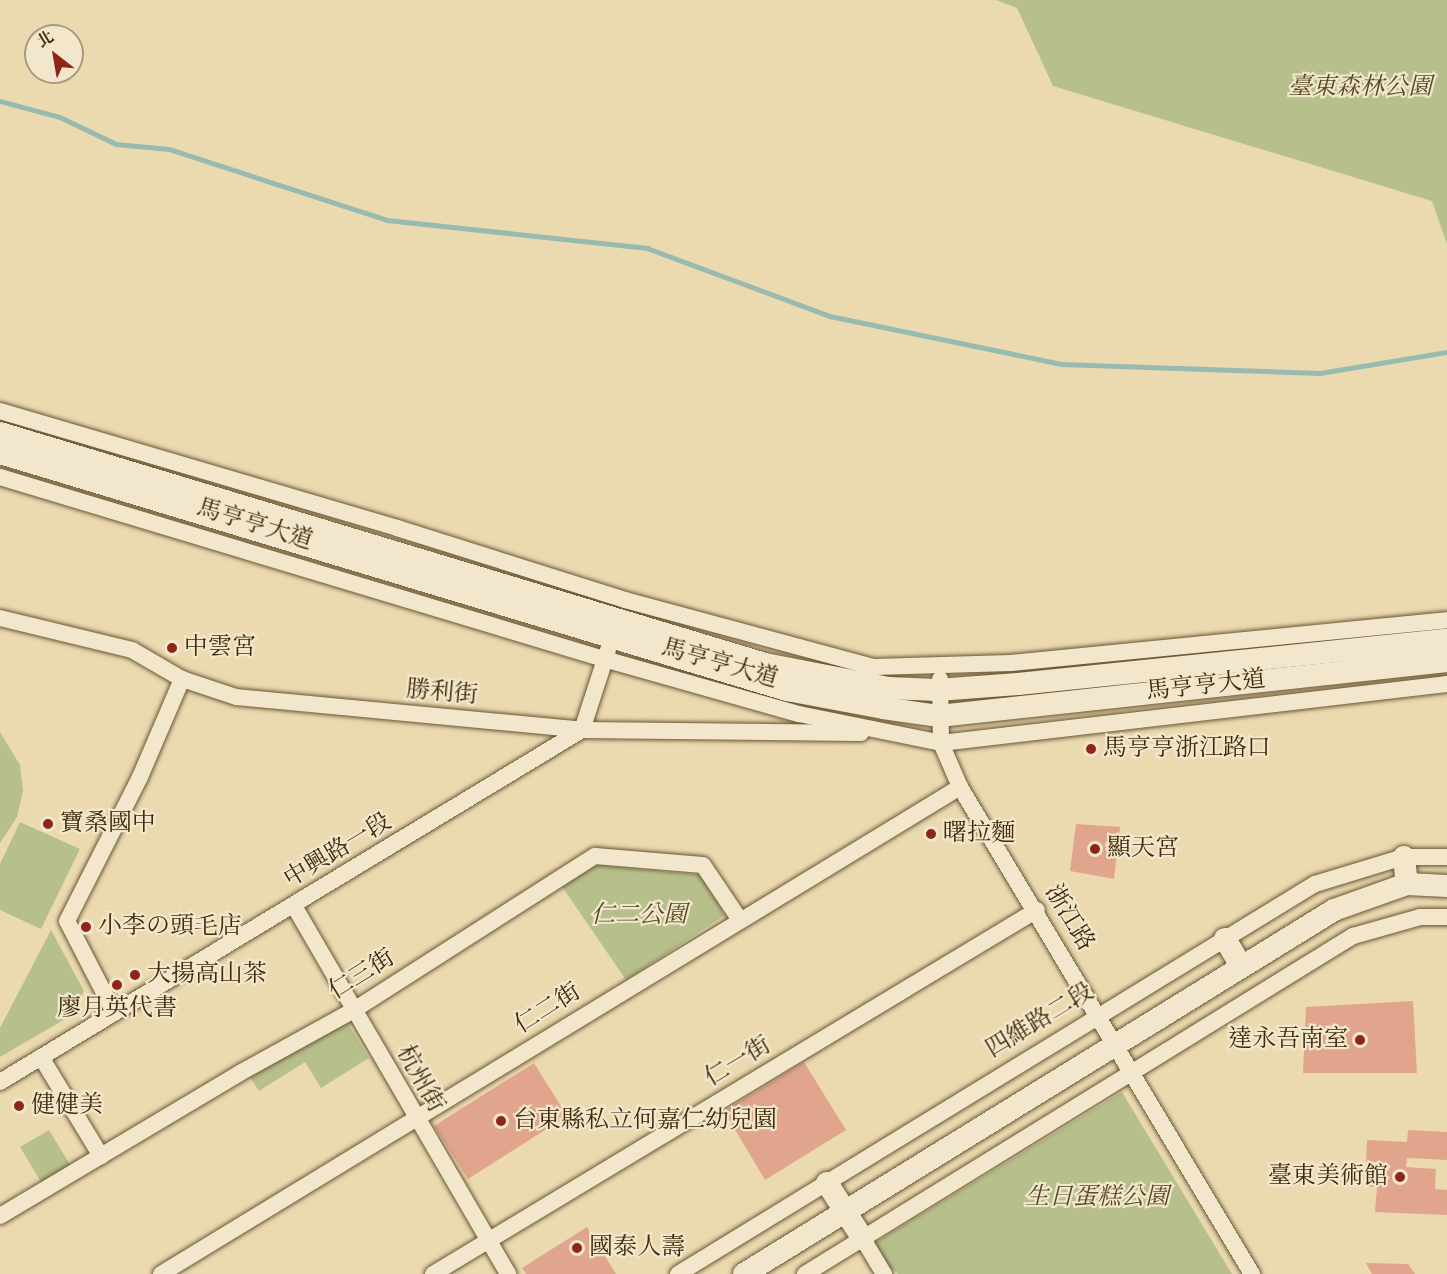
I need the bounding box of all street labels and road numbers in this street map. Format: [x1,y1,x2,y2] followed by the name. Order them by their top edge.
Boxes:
[193,494,317,556] street label: 馬亨亨大道
[658,634,782,694] street label: 馬亨亨大道
[1145,665,1267,707] street label: 馬亨亨大道
[405,676,479,710] street label: 勝利街
[279,808,397,894] street label: 中興路一段
[1038,880,1100,956] street label: 浙江路
[324,944,400,1006] street label: 仁三街
[510,978,586,1040] street label: 仁二街
[981,978,1099,1064] street label: 四維路二段
[700,1031,776,1093] street label: 仁一街
[390,1041,450,1117] street label: 杭州街

